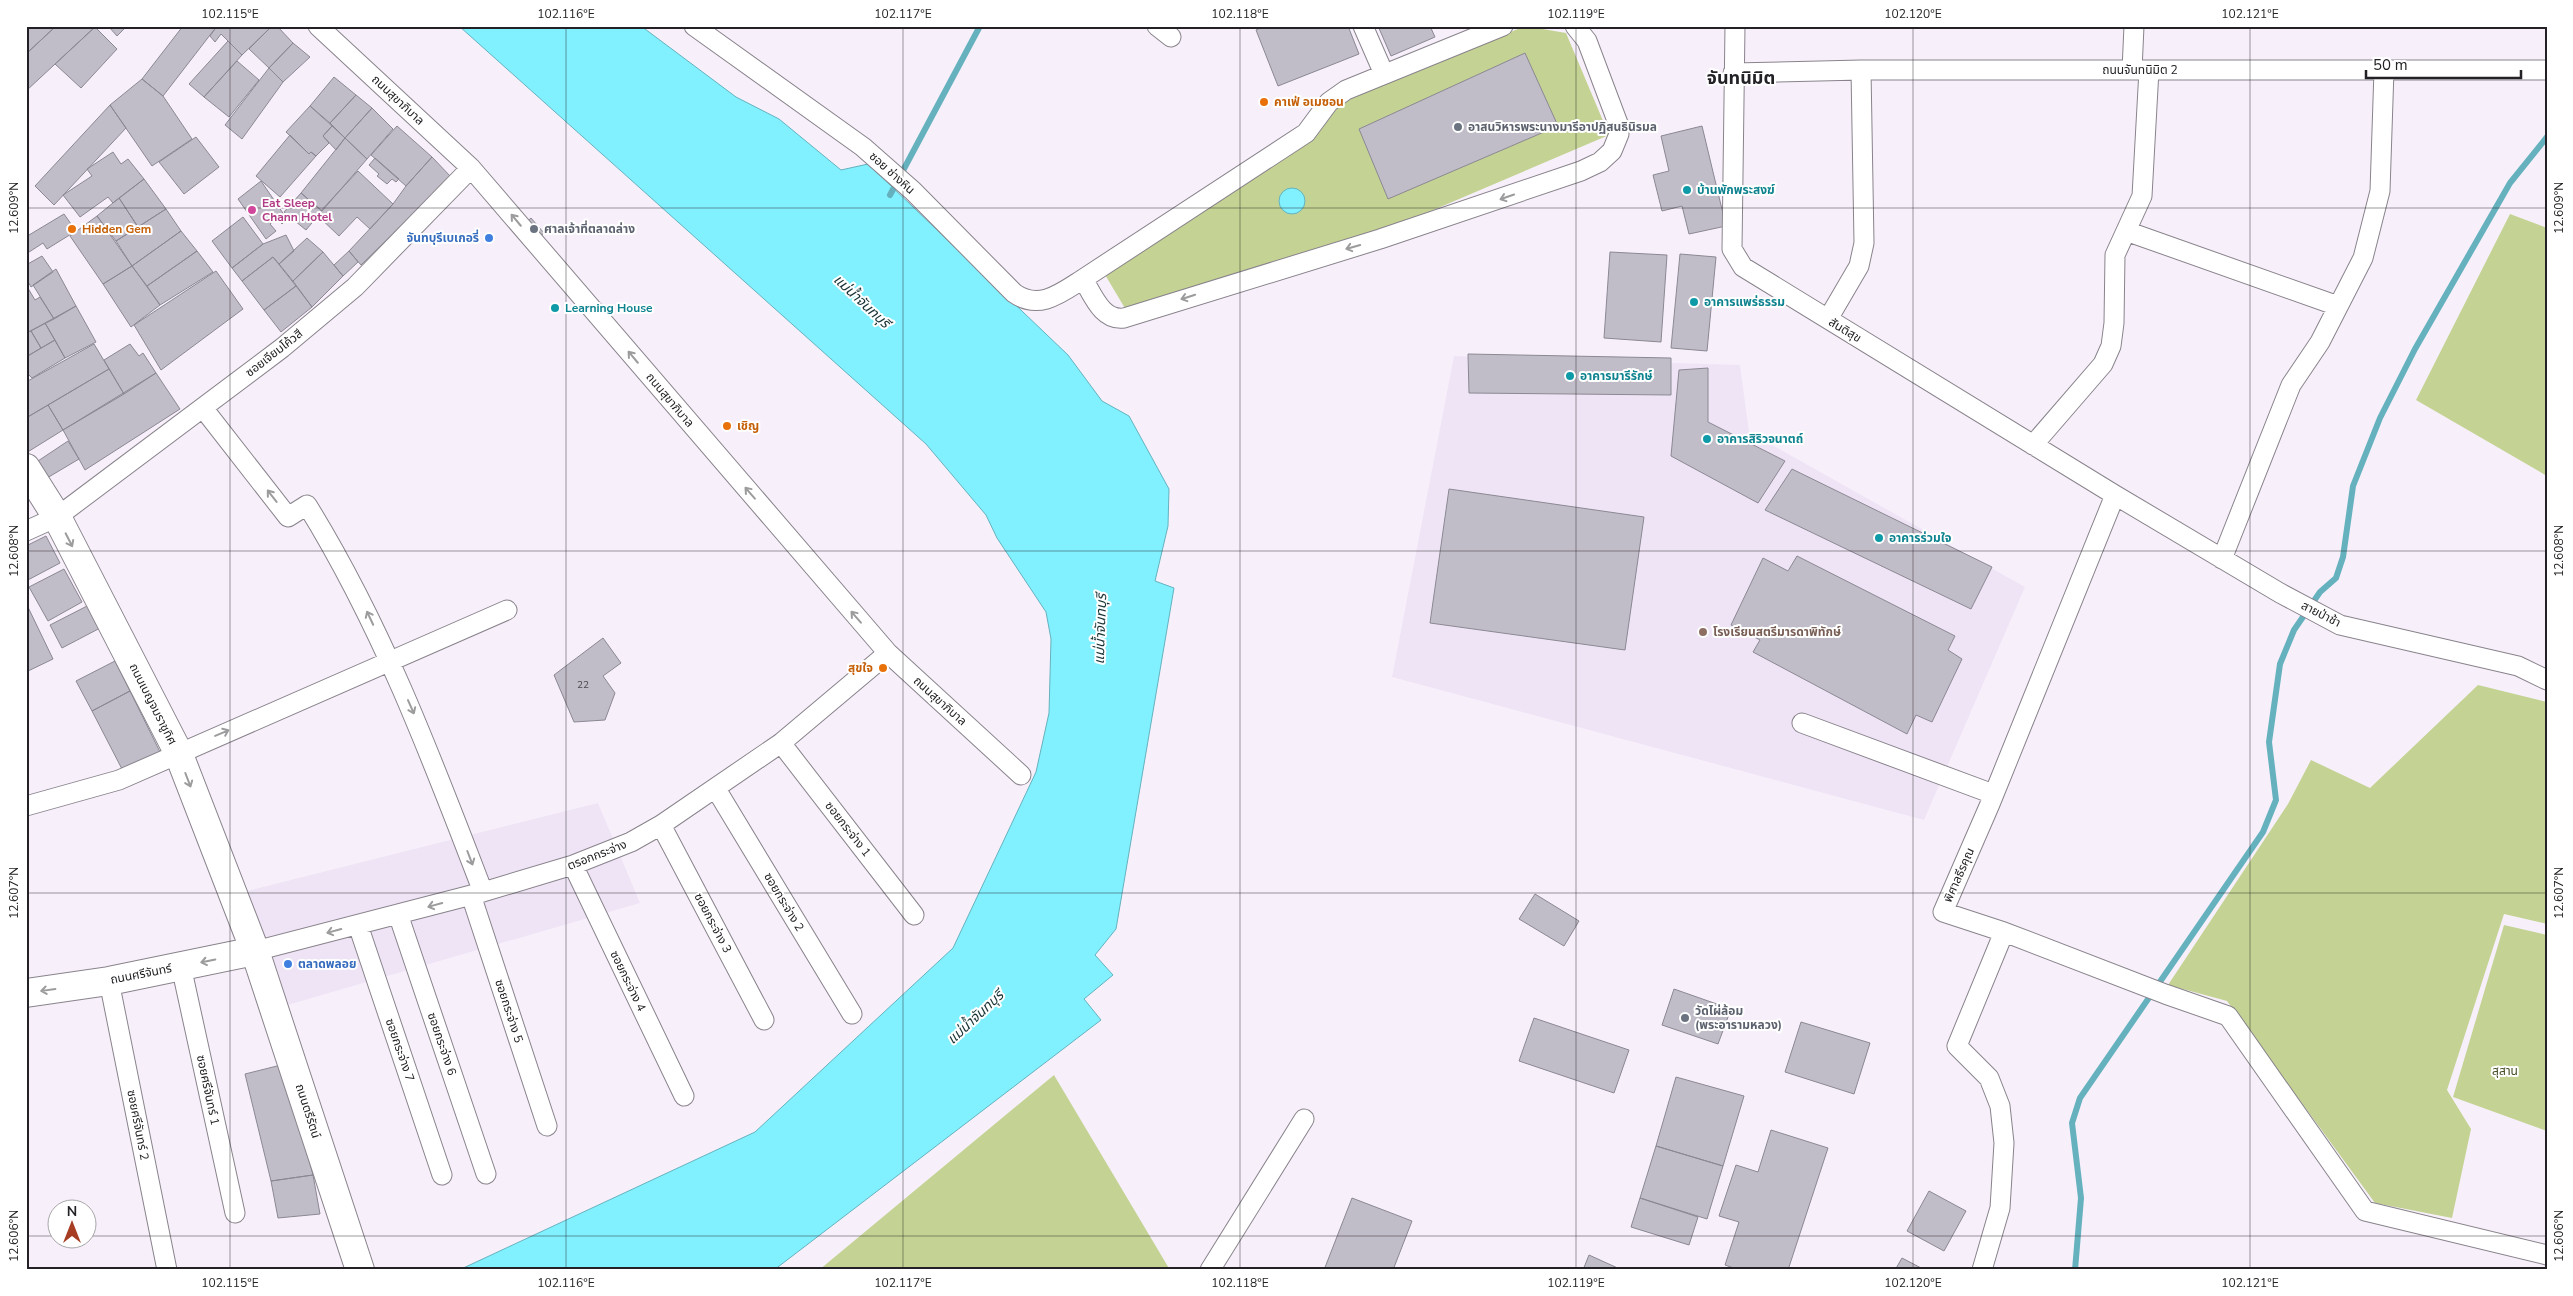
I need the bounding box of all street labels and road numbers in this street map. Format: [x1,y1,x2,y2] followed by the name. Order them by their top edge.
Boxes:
[2102,62,2178,78] street label: ถนนจันทนิมิต 2
[368,71,428,129] street label: ถนนสุขาภิบาล
[866,148,918,198] street label: ซอย ช่างหิน
[1826,314,1864,346] street label: สันติสุข
[242,326,306,380] street label: ซอยเจียมโค้วสี
[643,369,697,431] street label: ถนนสุขาภิบาล
[2298,597,2344,631] street label: สายป่าช้า
[126,661,180,747] street label: ถนนเบญจมราชูทิศ
[910,673,970,729] street label: ถนนสุขาภิบาล
[821,798,875,860] street label: ซอยกระจ่าง 1
[565,836,629,874] street label: ตรอกกระจ่าง
[1940,845,1978,905] street label: พิศาลธีรคุณ
[760,870,808,934] street label: ซอยกระจ่าง 2
[690,890,736,956] street label: ซอยกระจ่าง 3
[606,948,650,1014] street label: ซอยกระจ่าง 4
[109,960,174,988] street label: ถนนศรีจันทร์
[491,977,527,1045] street label: ซอยกระจ่าง 5
[424,1010,460,1078] street label: ซอยกระจ่าง 6
[382,1016,418,1084] street label: ซอยกระจ่าง 7
[193,1053,223,1127] street label: ซอยศรีจันทร์ 1
[292,1082,324,1140] street label: ถนนตรีรัตน์
[123,1088,153,1162] street label: ซอยศรีจันทร์ 2

